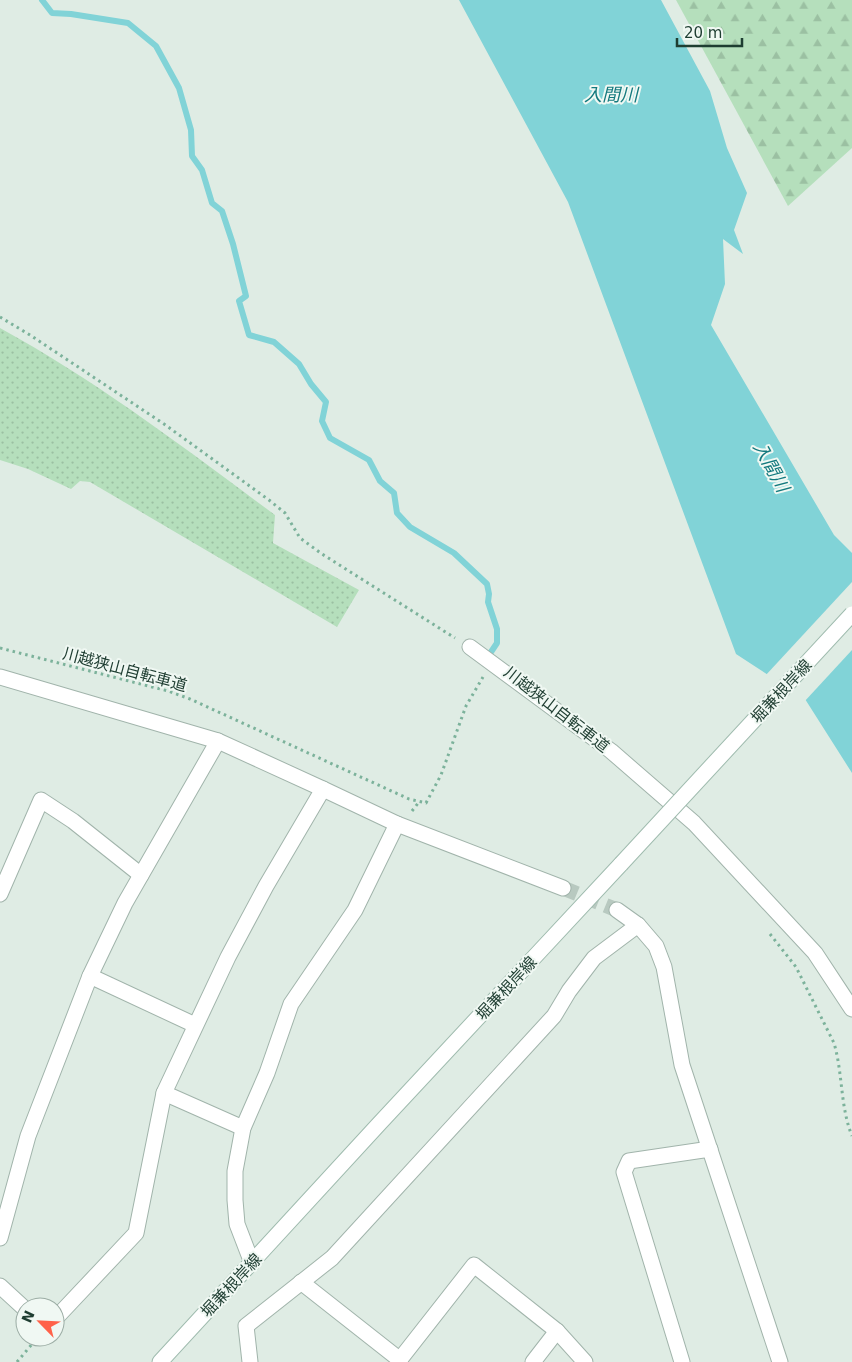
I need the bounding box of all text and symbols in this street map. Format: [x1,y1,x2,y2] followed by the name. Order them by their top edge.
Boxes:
[677,15,742,47] scale bar
[684,24,722,42] text: 20 m
[584,84,640,105] water label: 入間川
[749,438,795,497] water label: 入間川
[61,644,189,695] street label: 川越狭山自転車道
[747,656,816,727] street label: 堀兼根岸線
[500,663,613,756] street label: 川越狭山自転車道
[472,953,541,1024] street label: 堀兼根岸線
[197,1250,266,1321] street label: 堀兼根岸線
[15,1297,65,1347] north arrow
[18,1308,38,1325] text: N

